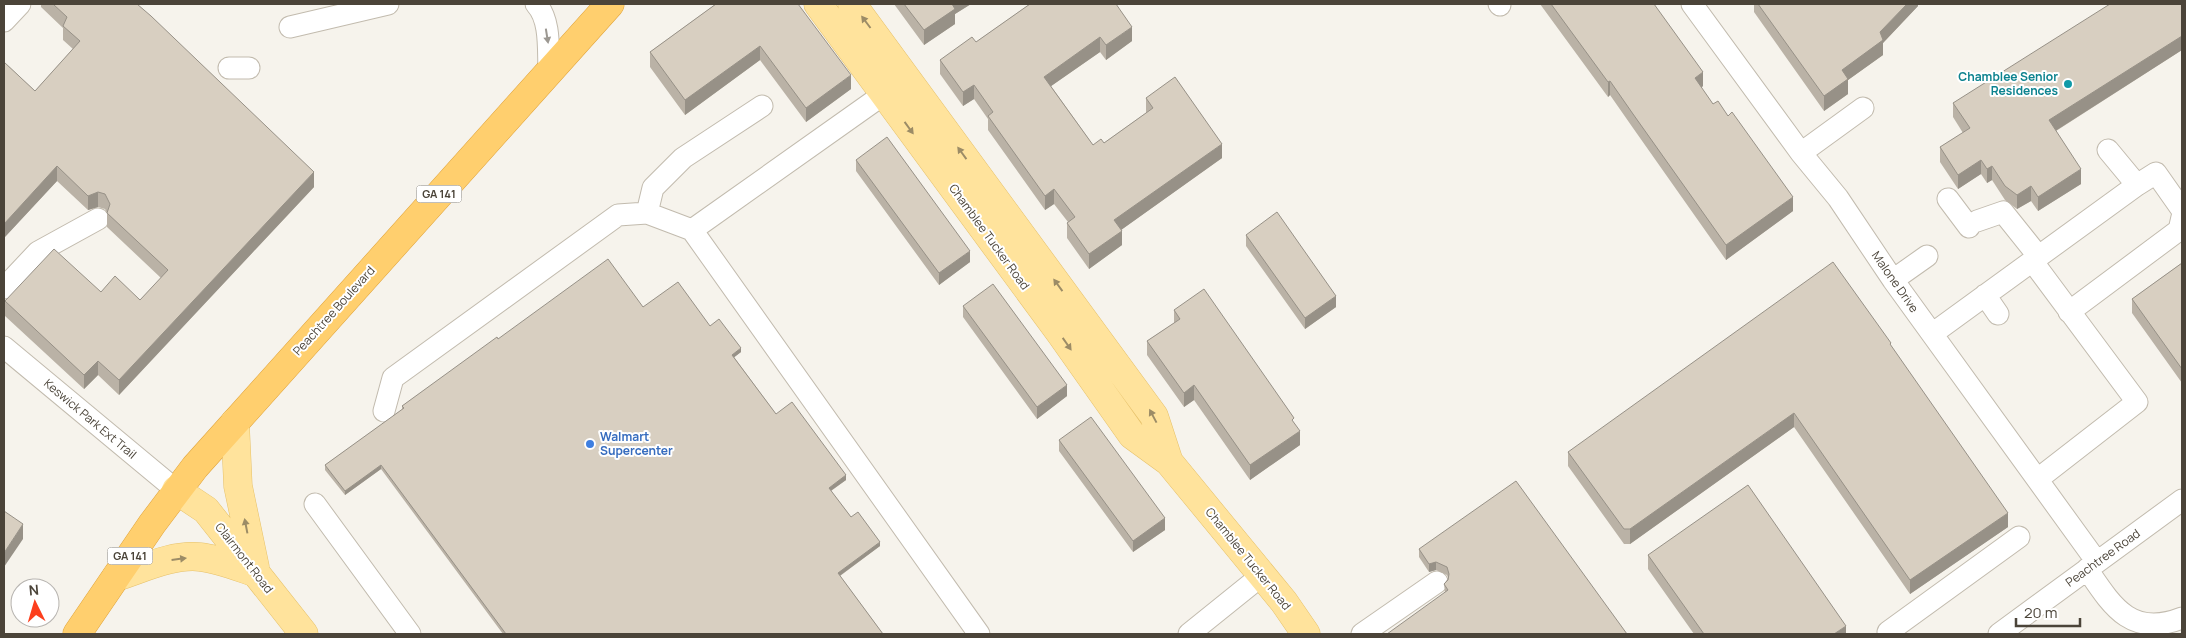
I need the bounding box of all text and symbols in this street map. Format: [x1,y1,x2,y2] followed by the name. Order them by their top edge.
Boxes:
[861,15,871,29] one-way arrow
[543,29,551,45] one-way arrow
[1958,68,2059,99] place label: Chamblee Senior Residences
[2062,78,2074,90] marker: Chamblee Senior Residences
[904,121,914,135] one-way arrow
[957,146,967,160] one-way arrow
[945,180,1034,293] street label: Chamblee Tucker Road
[416,185,462,202] road number: GA 141
[1868,248,1923,316] street label: Malone Drive
[289,262,378,359] street label: Peachtree Boulevard
[1052,279,1063,292] one-way arrow
[1062,337,1072,350] one-way arrow
[40,375,140,463] street label: Keswick Park Ext Trail
[1149,409,1157,424] one-way arrow
[600,428,673,459] place label: Walmart Supercenter
[584,438,596,450] marker: Walmart Supercenter
[1202,504,1295,613] street label: Chamblee Tucker Road
[242,517,250,533] one-way arrow
[211,519,277,596] street label: Clairmont Road
[2062,525,2143,590] street label: Peachtree Road
[108,548,152,564] road number: GA 141
[172,555,188,563] one-way arrow
[10,578,60,628] north arrow
[28,580,40,599] text: N
[2016,596,2080,628] scale bar
[2024,602,2057,623] text: 20 m

